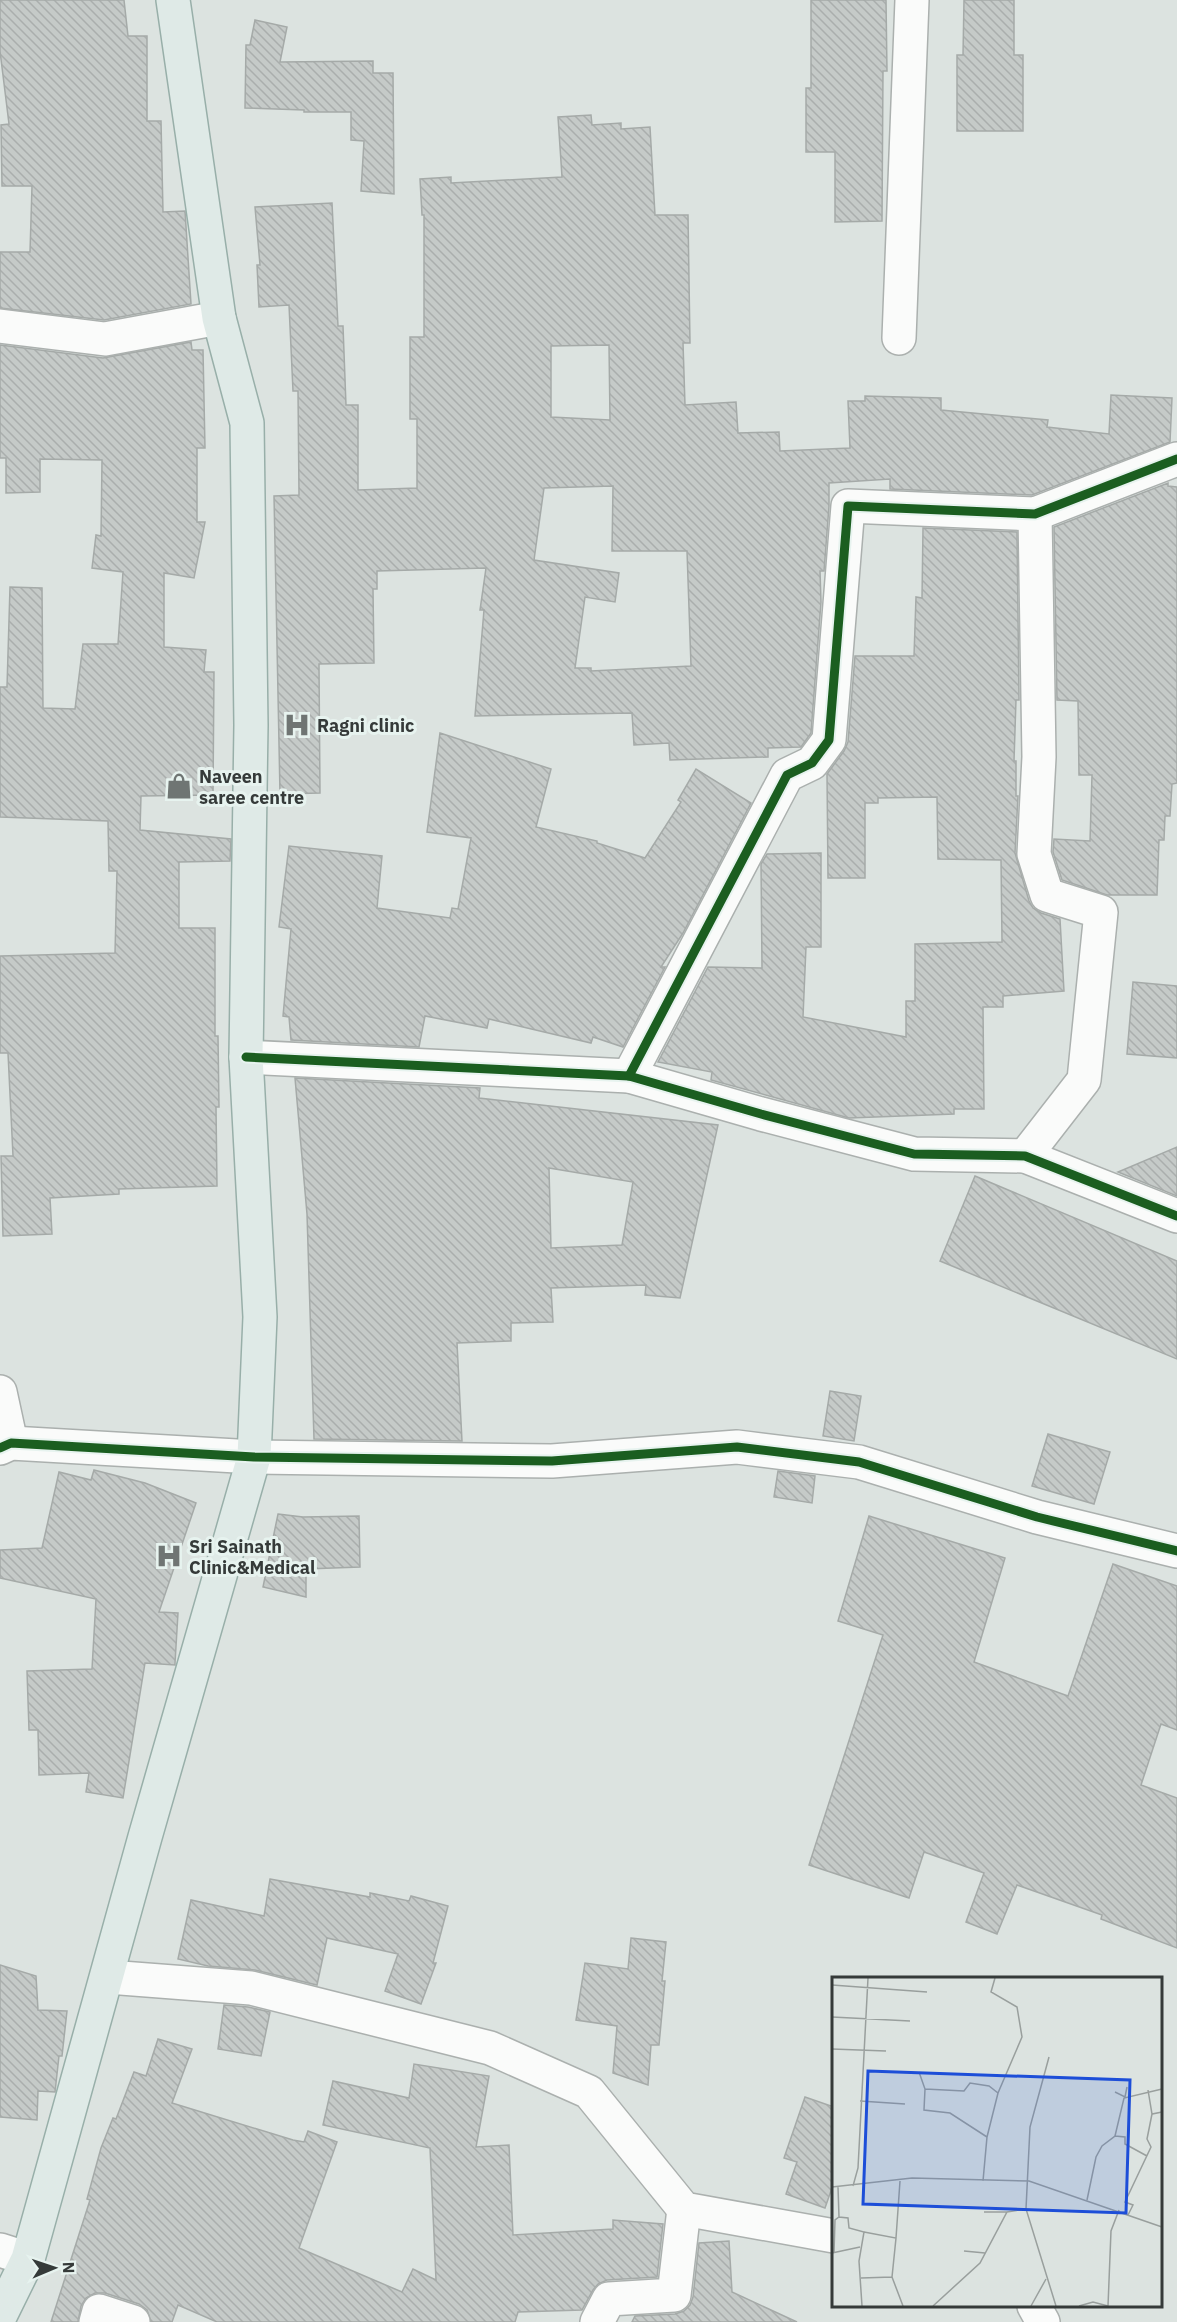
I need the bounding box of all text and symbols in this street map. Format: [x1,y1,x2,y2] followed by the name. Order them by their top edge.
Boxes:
[282,710,312,740] hospital icon: Ragni clinic
[317,714,414,737] place label: Ragni clinic
[199,765,304,809] place label: Naveen saree centre
[164,771,194,801] shop icon: Naveen saree centre
[189,1535,316,1579] place label: Sri Sainath Clinic&Medical
[154,1541,184,1571] hospital icon: Sri Sainath Clinic&Medical
[832,1977,1162,2307] inset map
[24,2238,84,2298] north arrow
[59,2261,79,2274] text: N

